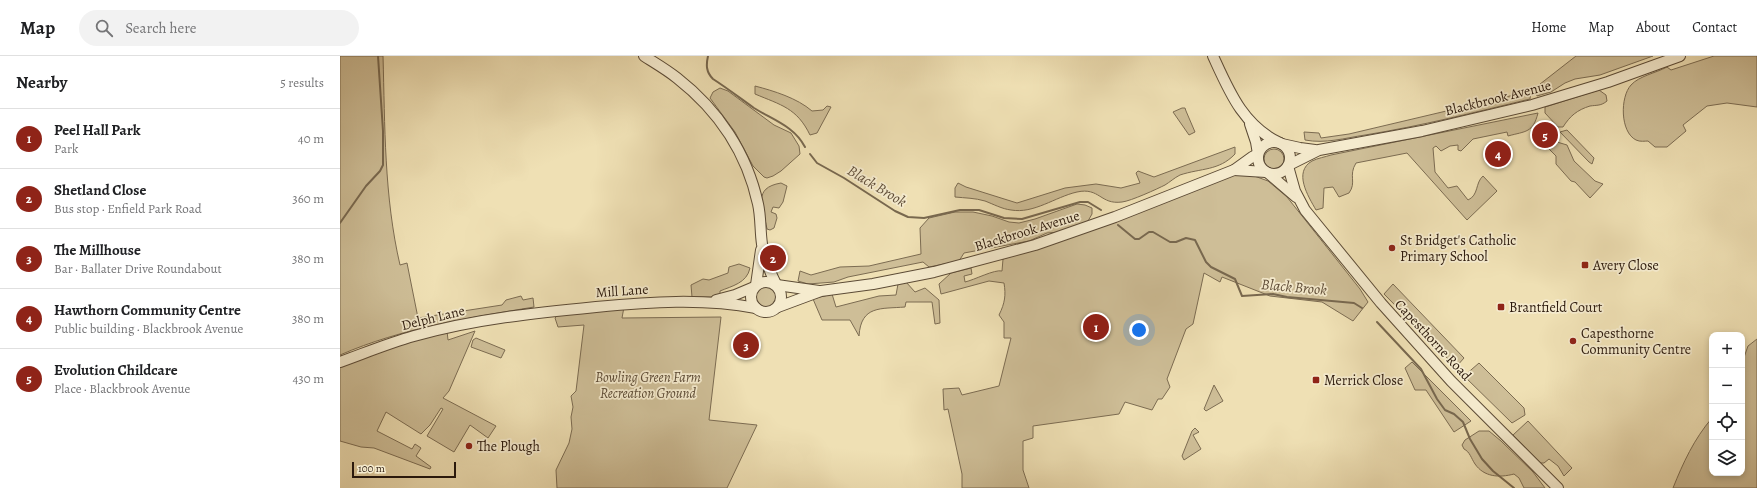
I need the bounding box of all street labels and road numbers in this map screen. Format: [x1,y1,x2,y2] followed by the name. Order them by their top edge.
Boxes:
[1443,76,1553,120] street label: Blackbrook Avenue
[972,206,1082,256] street label: Blackbrook Avenue
[595,280,649,302] street label: Mill Lane
[1390,295,1476,385] street label: Capesthorne Road
[399,301,467,335] street label: Delph Lane

